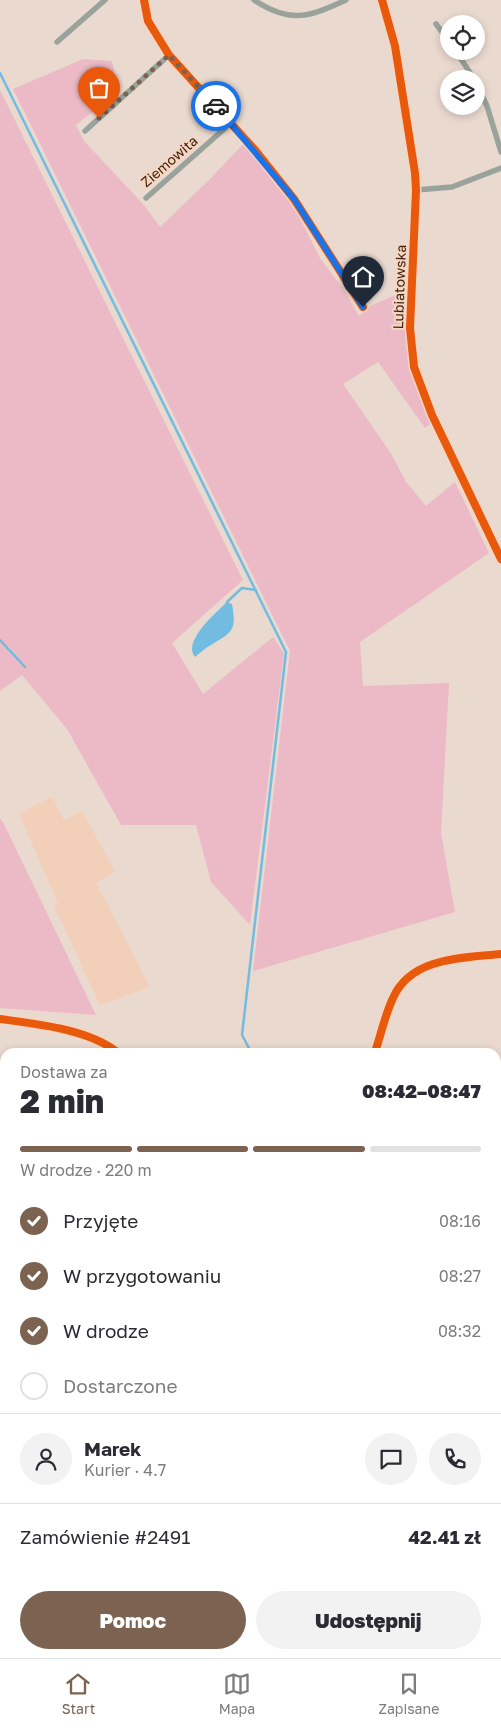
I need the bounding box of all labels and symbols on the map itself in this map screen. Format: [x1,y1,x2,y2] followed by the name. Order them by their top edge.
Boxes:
[78,67,120,118] pin
[191,81,241,131] courier
[137,132,201,190] street label: Ziemowita
[389,244,409,330] street label: Lubiatowska
[342,256,384,307] pin

